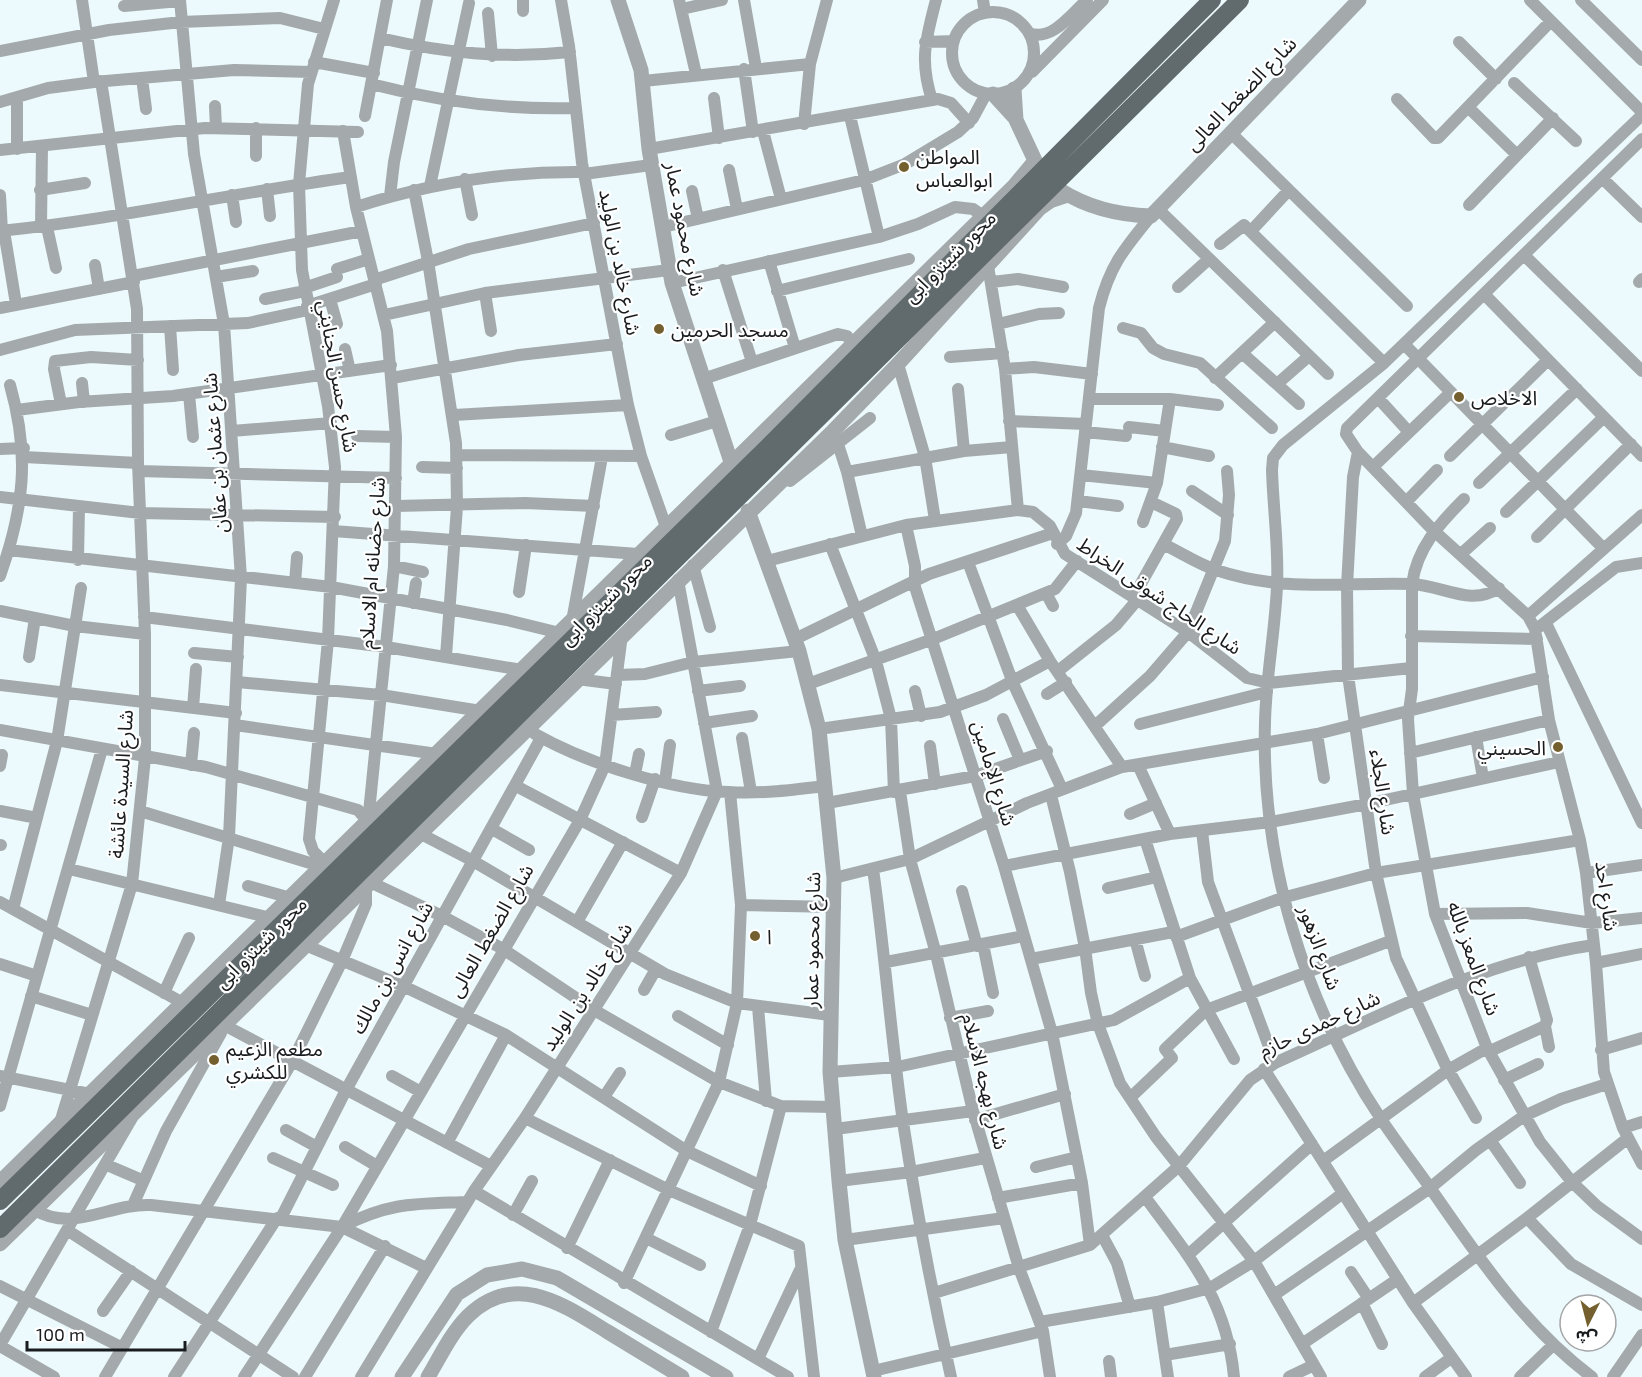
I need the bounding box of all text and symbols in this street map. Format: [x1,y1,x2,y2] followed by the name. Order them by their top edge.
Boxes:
[1179,31,1304,158] street label: شارع الضغط العالى
[916,144,993,192] place label: المواطن ابوالعباس
[657,159,711,299] street label: شارع محمود عمار
[897,160,911,174] marker: المواطن ابوالعباس
[591,187,647,338] street label: شارع خالد بن الوليد
[898,205,1001,308] street label: محور شينزو ابى
[309,298,364,455] street label: شارع حسن الجنايني
[671,317,789,342] place label: مسجد الحرمين
[652,322,666,336] marker: مسجد الحرمين
[196,372,236,534] street label: شارع عثمان بن عفان
[1471,385,1537,410] place label: الاخلاص
[1452,390,1466,404] marker: الاخلاص
[353,476,393,650] street label: شارع حضانه ام الاسلام
[1071,531,1247,662] street label: شارع الحاج شوقى الخراط
[554,548,657,651] street label: محور شينزو ابى
[103,709,141,859] street label: شارع السيدة عائشة
[964,717,1022,830] street label: شارع الإمامين
[1477,735,1546,764] place label: الحسيني
[1551,740,1565,754] marker: الحسيني
[1362,748,1402,837] street label: شارع الجلاء
[442,859,541,1003] street label: شارع الضغط العالى
[1587,859,1625,933] street label: شارع احد
[798,872,828,1010] street label: شارع محمود عمار
[209,891,312,994] street label: محور شينزو ابى
[345,897,441,1039] street label: شارع انس بن مالك
[1439,898,1507,1020] street label: شارع المعز بالله
[1290,900,1347,994] street label: شارع الزهور
[536,917,640,1057] street label: شارع خالد بن الوليد
[767,924,772,948] place label: ا
[748,929,762,943] marker: ا
[1255,984,1385,1065] street label: شارع حمدى حازم
[954,1010,1015,1153] street label: شارع بهجه الاسلام
[226,1036,323,1088] place label: مطعم الزعيم للكشري
[207,1053,221,1067] marker: مطعم الزعيم للكشري
[1558,1293,1618,1353] north arrow
[27,1314,184,1352] scale bar
[36,1323,85,1345] text: 100 m
[1574,1327,1598,1349] text: ش

